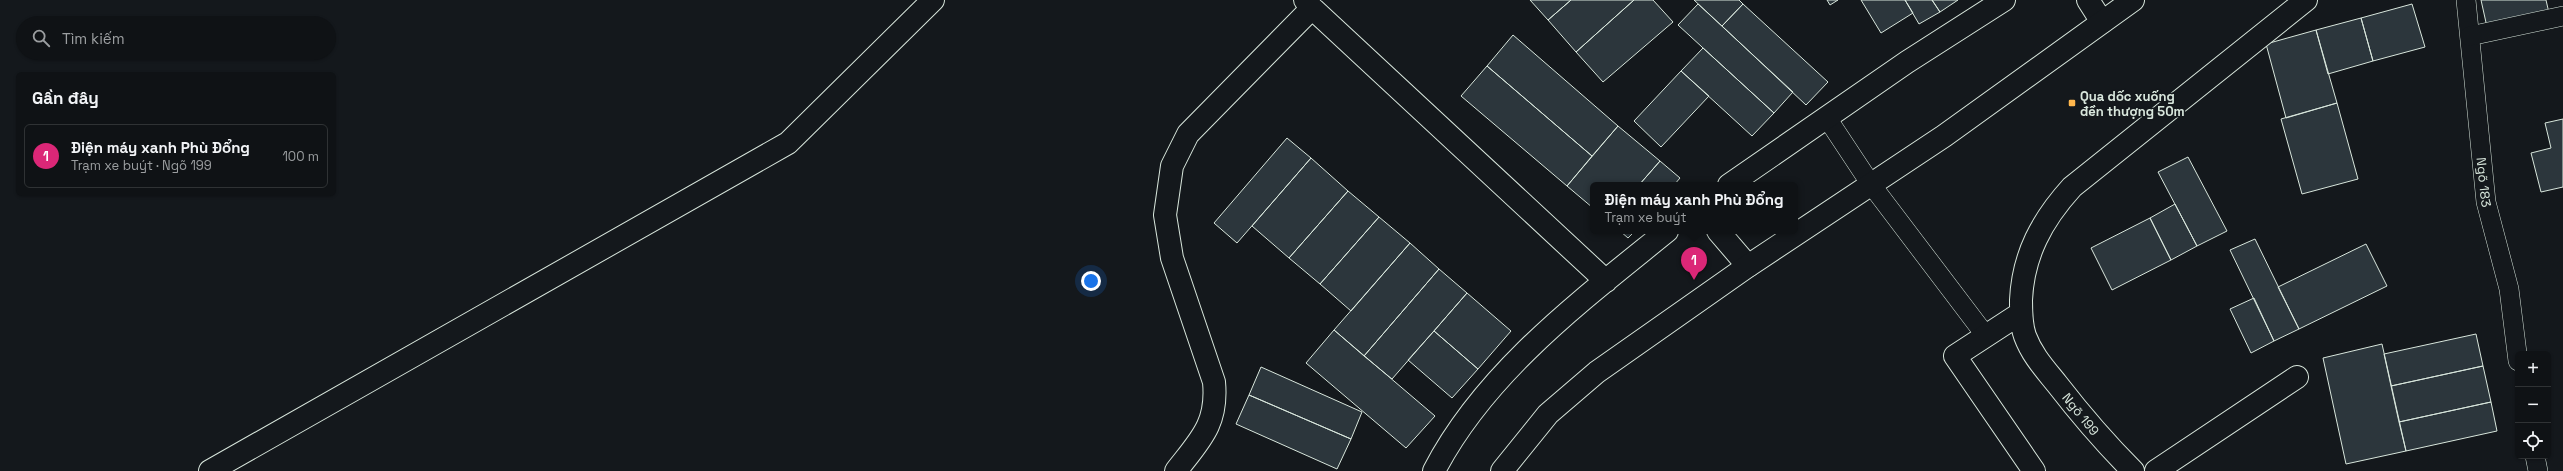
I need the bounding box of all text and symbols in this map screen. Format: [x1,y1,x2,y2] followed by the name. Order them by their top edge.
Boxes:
[16,16,336,60] search box
[30,27,52,49] icon: search
[62,29,125,48] text: Tìm kiếm
[32,87,99,109] text: Gần đây
[2080,88,2185,120] place label: Qua dốc xuống đền thượng 50m
[2067,98,2077,108] marker: Qua dốc xuống đền thượng 50m
[71,138,250,157] text: Điện máy xanh Phù Đổng
[43,148,49,165] text: 1
[282,148,319,165] text: 100 m
[71,157,212,174] text: Trạm xe buýt · Ngõ 199
[2473,157,2495,209] street label: Ngõ 183
[1590,182,1798,234] popup
[1605,190,1783,209] text: Điện máy xanh Phù Đổng
[1605,209,1686,226] text: Trạm xe buýt
[1681,247,1707,280] pin: 1
[1081,271,1101,291] your location
[2515,351,2551,459] map controls
[2515,351,2551,387] button: +
[2515,387,2551,423] button: −
[2058,390,2103,439] street label: Ngõ 199
[2515,423,2551,459] button: locate

